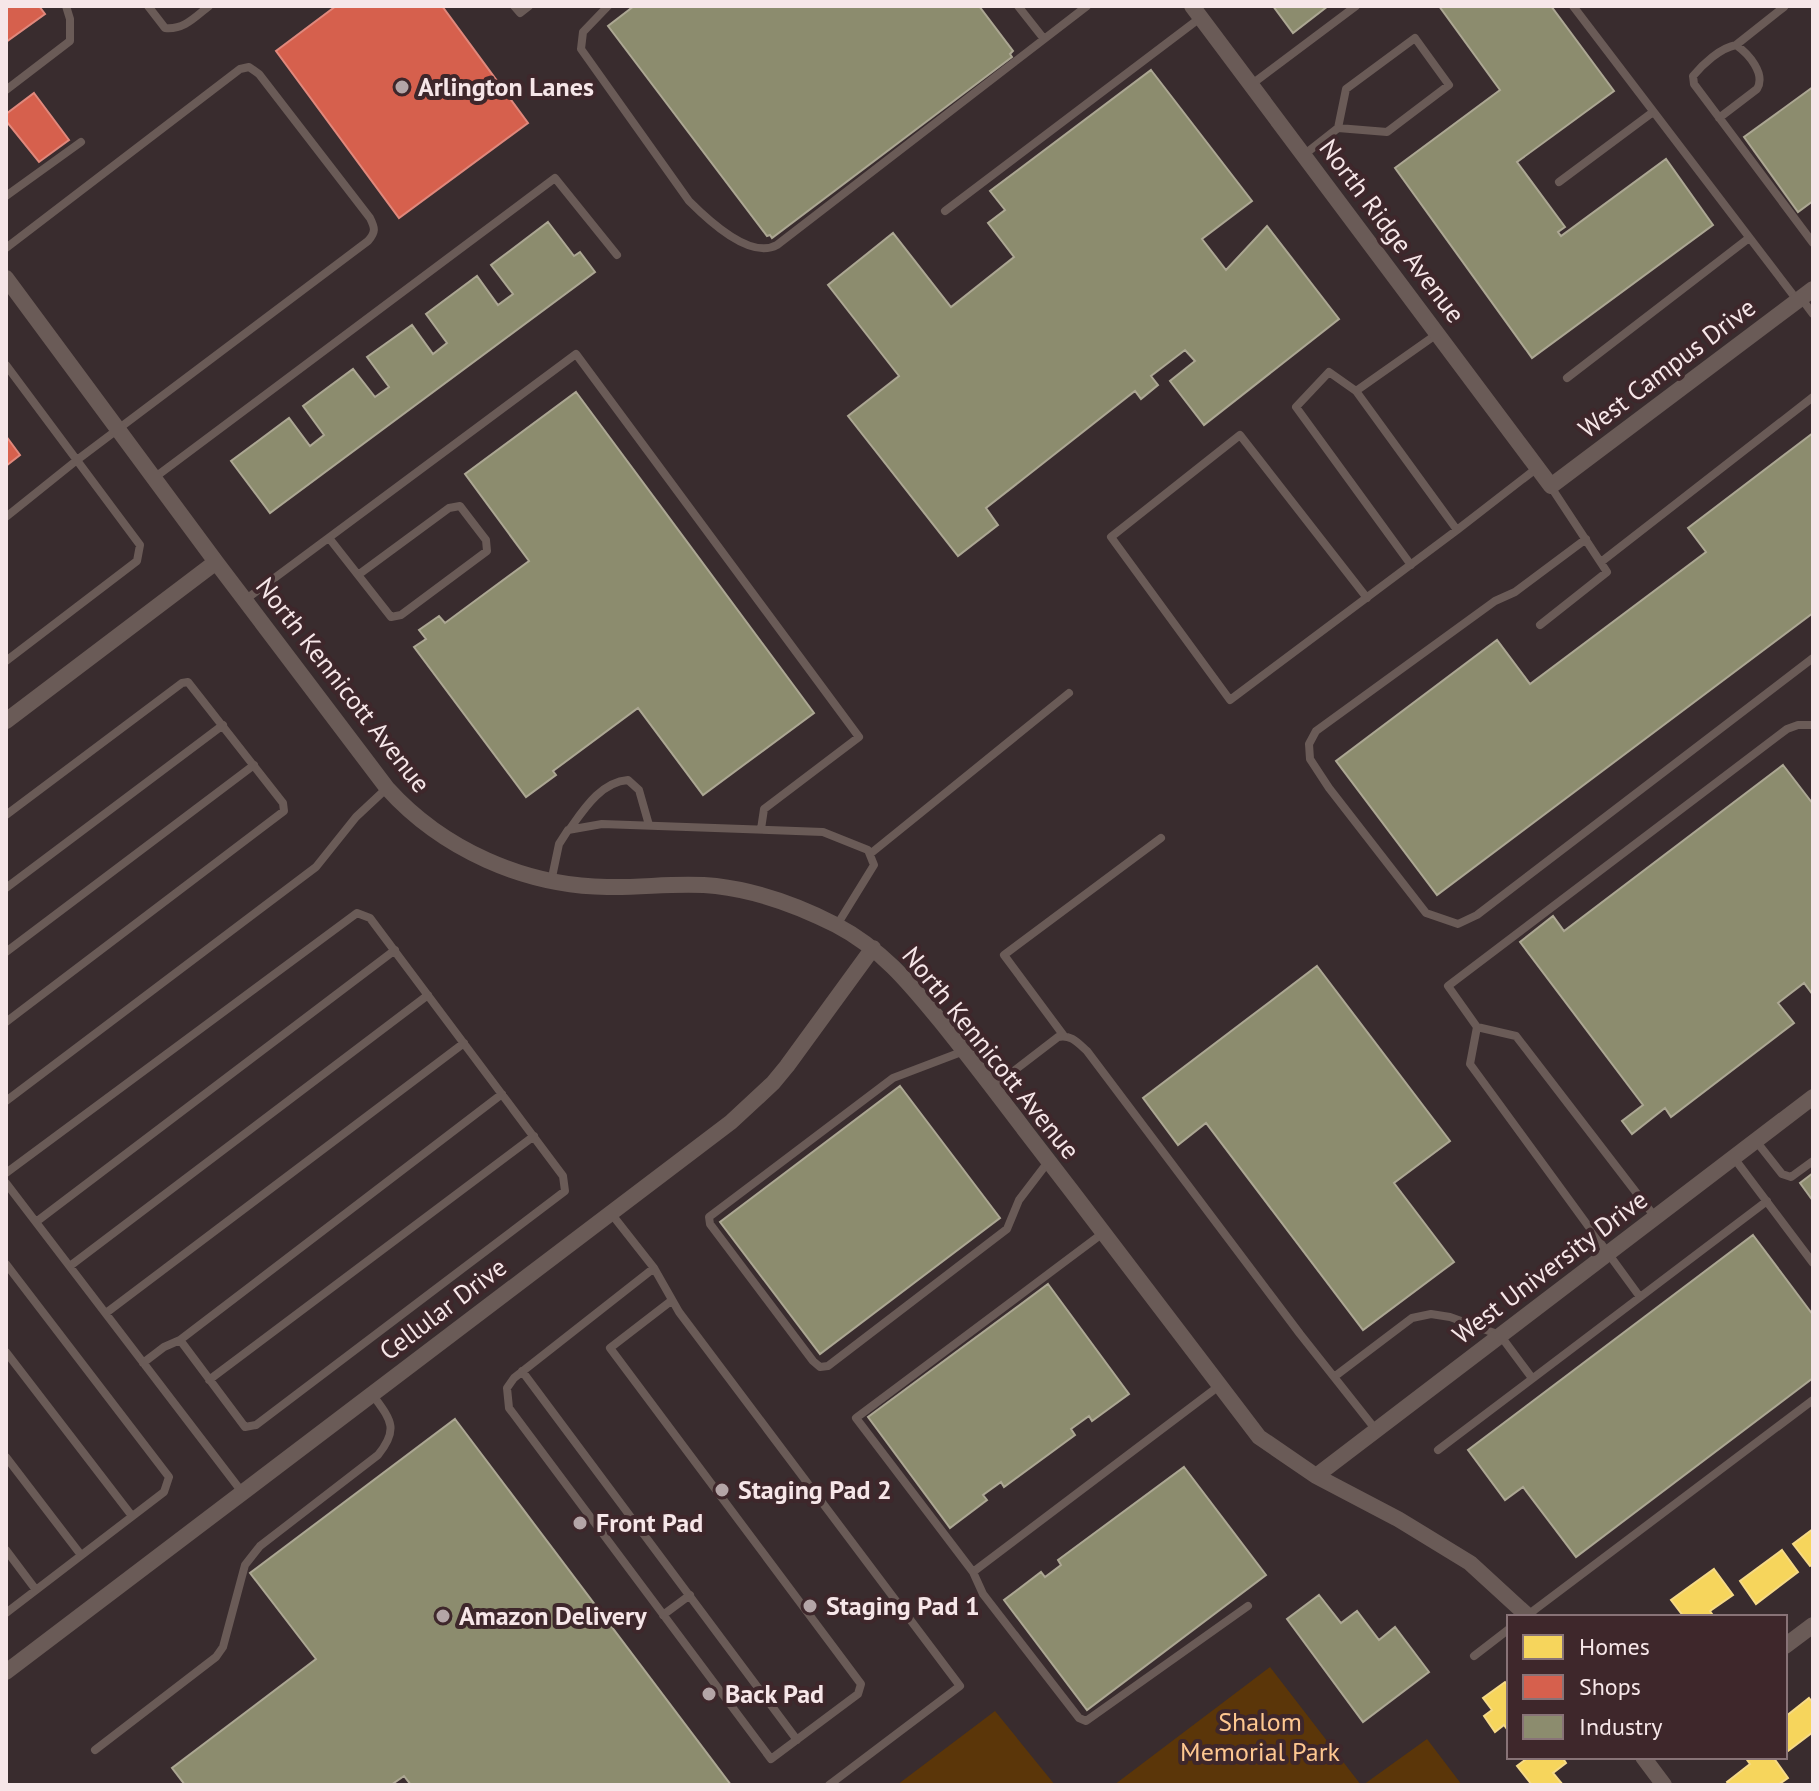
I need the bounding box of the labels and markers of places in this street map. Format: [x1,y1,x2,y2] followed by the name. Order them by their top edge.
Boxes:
[418,70,594,103] place label: Arlington Lanes
[393,78,411,96] marker: Arlington Lanes
[738,1473,892,1506] place label: Staging Pad 2
[713,1481,731,1499] marker: Staging Pad 2
[596,1506,703,1539] place label: Front Pad
[571,1514,589,1532] marker: Front Pad
[826,1589,980,1622] place label: Staging Pad 1
[801,1597,819,1615] marker: Staging Pad 1
[459,1599,647,1632] place label: Amazon Delivery
[434,1607,452,1625] marker: Amazon Delivery
[725,1677,824,1710] place label: Back Pad
[700,1685,718,1703] marker: Back Pad

